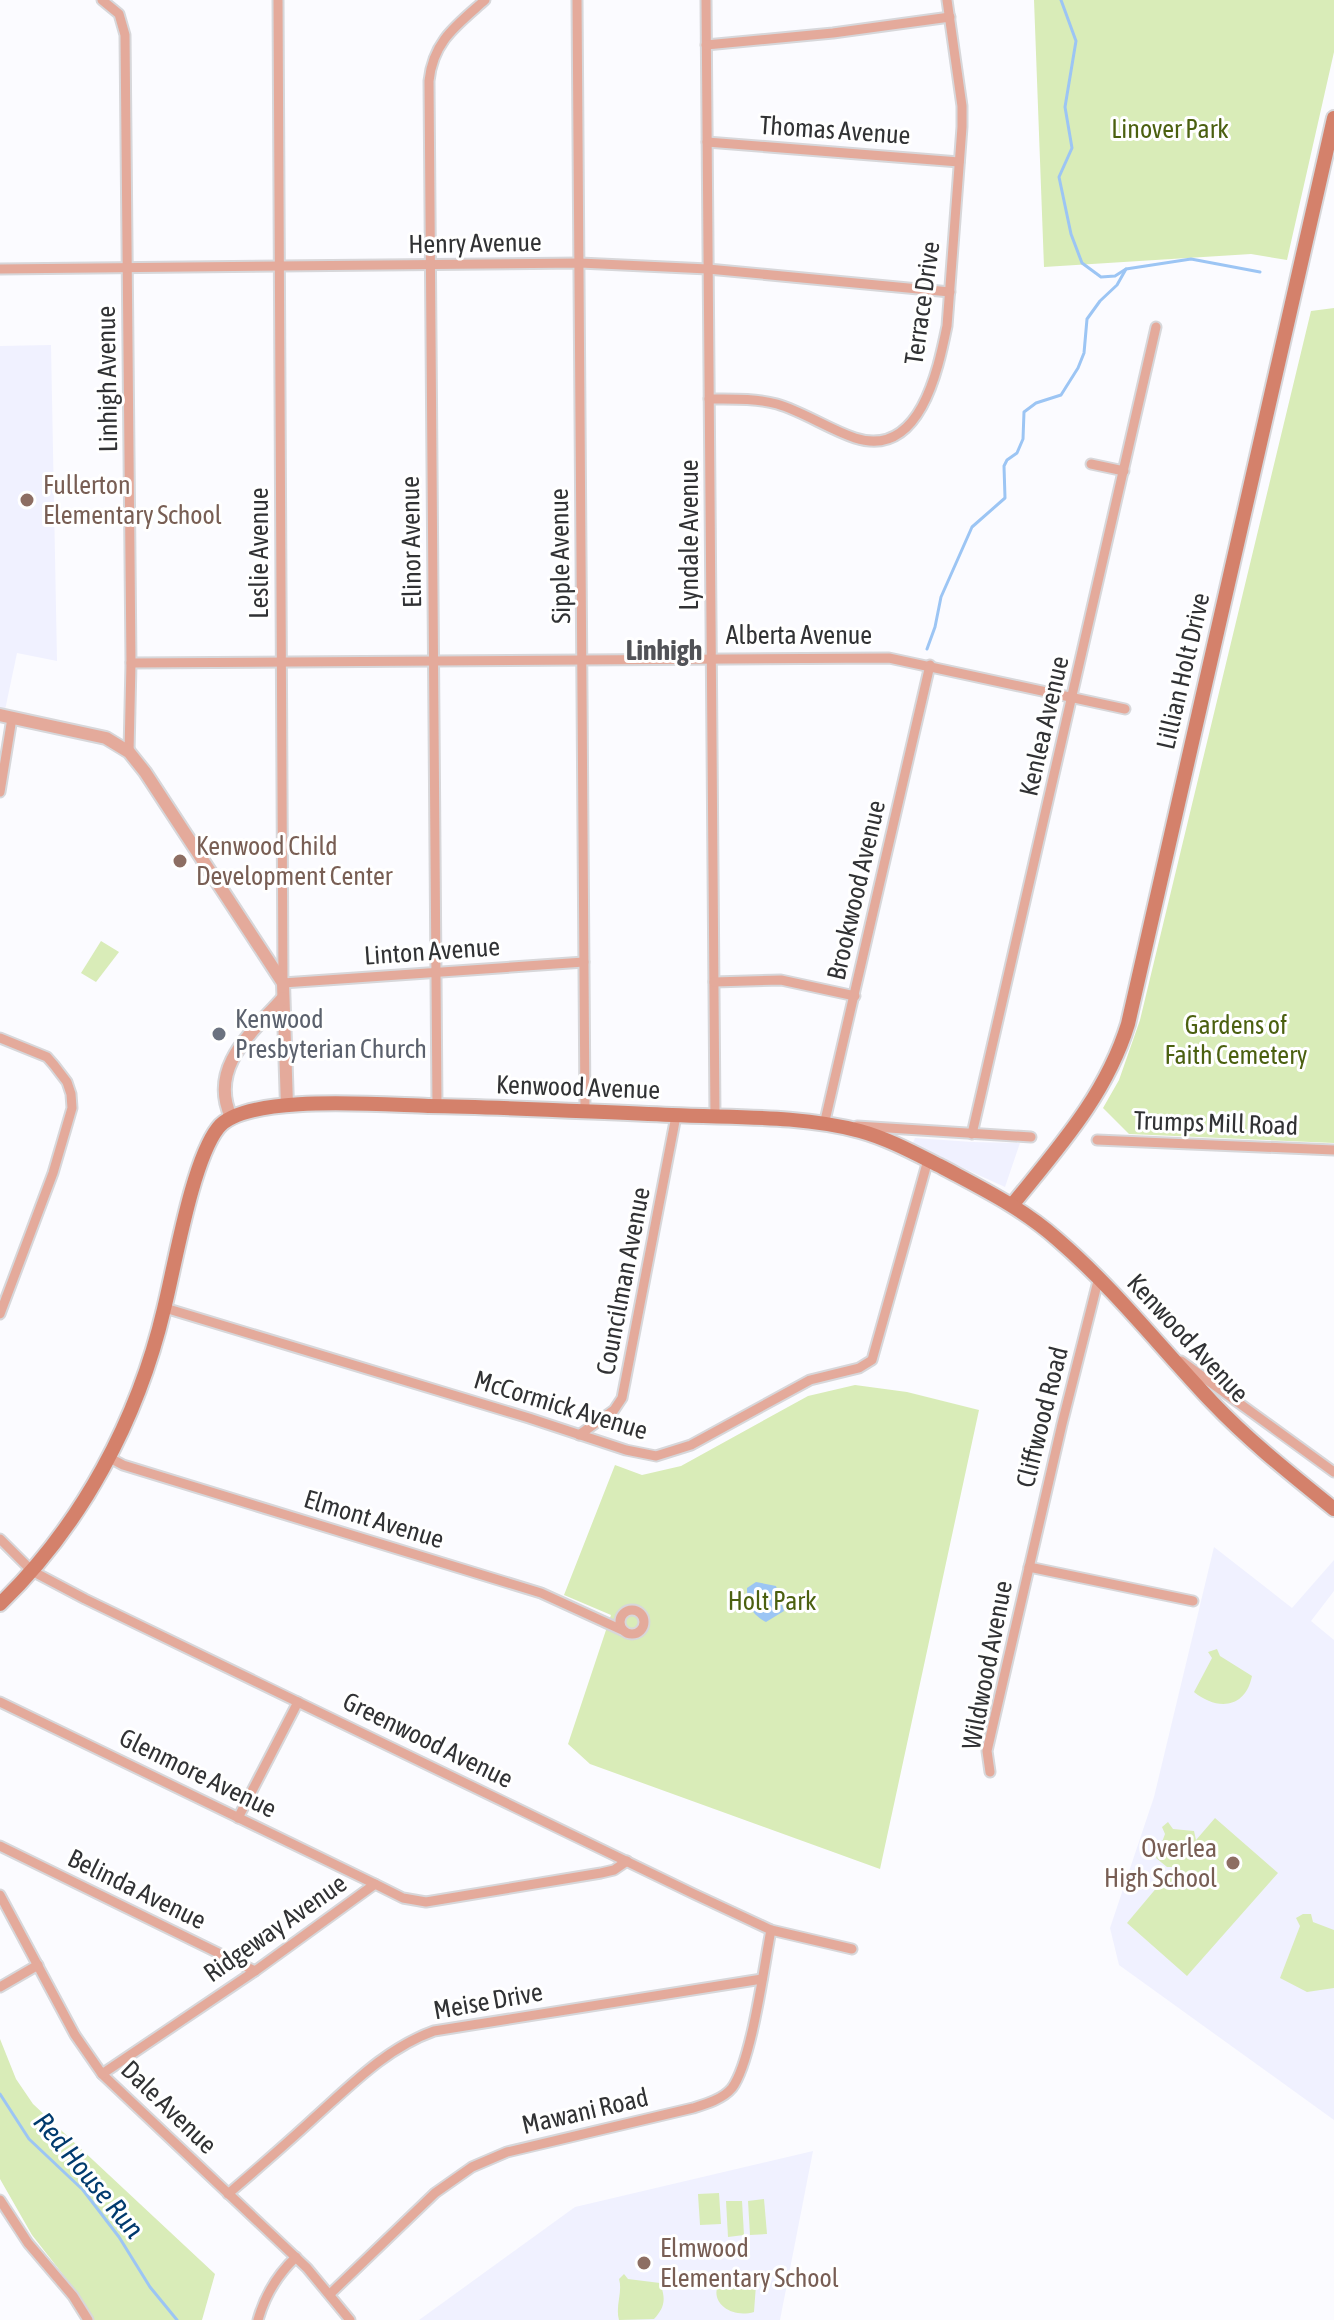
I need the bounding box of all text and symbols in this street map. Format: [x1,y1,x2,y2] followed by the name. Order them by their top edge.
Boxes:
[759,110,911,150] street label: Thomas Avenue
[1111,114,1229,144] park label: Linover Park
[408,227,542,259] street label: Henry Avenue
[899,240,945,366] street label: Terrace Drive
[91,305,123,453] street label: Linhigh Avenue
[674,460,704,610] street label: Lyndale Avenue
[43,470,222,530] place label: Fullerton Elementary School
[395,476,427,608] street label: Elinor Avenue
[244,487,274,619] street label: Leslie Avenue
[544,488,576,624] street label: Sipple Avenue
[18,491,36,509] marker: Fullerton Elementary School
[1150,590,1216,752] street label: Lillian Holt Drive
[726,620,872,650] street label: Alberta Avenue
[626,634,702,666] district label: Linhigh
[1013,653,1075,799] street label: Kenlea Avenue
[821,797,891,983] street label: Brookwood Avenue
[196,831,393,891] place label: Kenwood Child Development Center
[171,852,189,870] marker: Kenwood Child Development Center
[363,931,501,971] street label: Linton Avenue
[235,1004,427,1064] place label: Kenwood Presbyterian Church
[1164,1010,1308,1070] park label: Gardens of Faith Cemetery
[210,1025,228,1043] marker: Kenwood Presbyterian Church
[495,1069,661,1105] street label: Kenwood Avenue
[1133,1105,1299,1141] street label: Trumps Mill Road
[590,1185,656,1377] street label: Councilman Avenue
[1121,1268,1255,1408] street label: Kenwood Avenue
[1010,1344,1074,1490] street label: Cliffwood Road
[471,1364,651,1446] street label: McCormick Avenue
[300,1484,448,1554] street label: Elmont Avenue
[956,1578,1018,1752] street label: Wildwood Avenue
[728,1586,816,1616] park label: Holt Park
[338,1686,518,1794] street label: Greenwood Avenue
[115,1722,281,1824] street label: Glenmore Avenue
[1104,1833,1217,1893] place label: Overlea High School
[63,1843,211,1935] street label: Belinda Avenue
[1224,1854,1242,1872] marker: Overlea High School
[198,1868,352,1988] street label: Ridgeway Avenue
[431,1977,545,2025] street label: Meise Drive
[115,2054,223,2160] street label: Dale Avenue
[519,2082,651,2140] street label: Mawani Road
[27,2106,151,2244] water label: Red House Run
[660,2233,839,2293] place label: Elmwood Elementary School
[635,2254,653,2272] marker: Elmwood Elementary School

